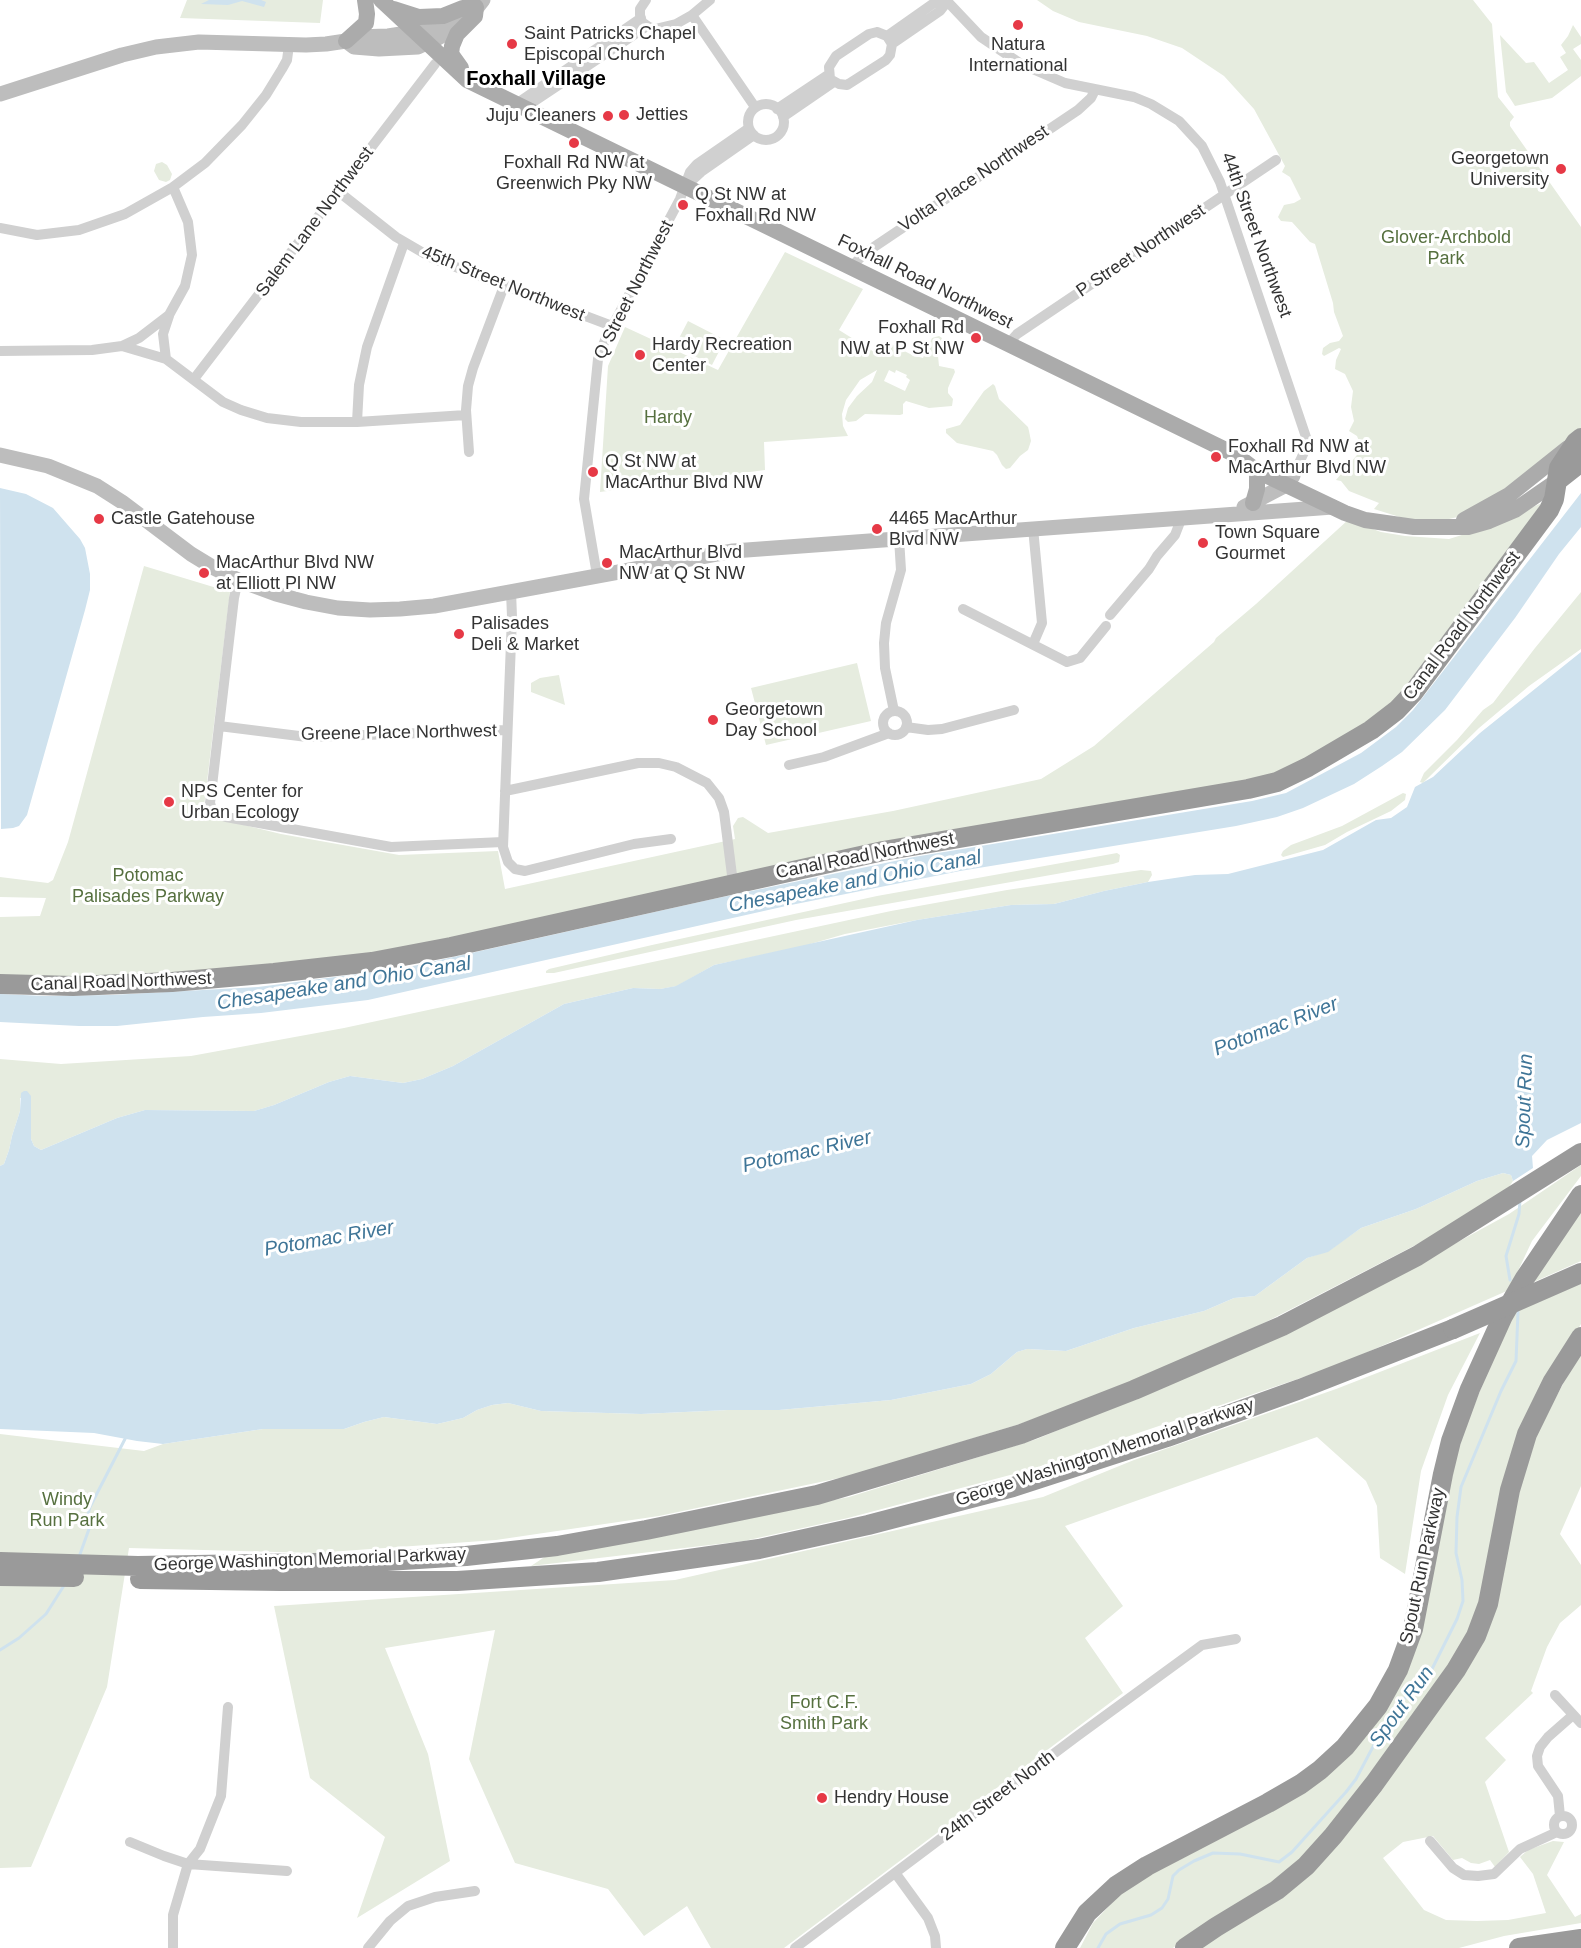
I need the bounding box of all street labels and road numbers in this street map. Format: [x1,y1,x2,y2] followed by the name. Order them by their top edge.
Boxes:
[895,121,1053,237] street label: Volta Place Northwest
[252,143,378,301] street label: Salem Lane Northwest
[1216,150,1296,320] street label: 44th Street Northwest
[1072,200,1210,302] street label: P Street Northwest
[590,217,678,363] street label: Q Street Northwest
[834,230,1016,334] street label: Foxhall Road Northwest
[418,241,588,327] street label: 45th Street Northwest
[1399,547,1525,705] street label: Canal Road Northwest
[301,720,497,746] street label: Greene Place Northwest
[774,828,956,884] street label: Canal Road Northwest
[30,968,212,996] street label: Canal Road Northwest
[953,1394,1257,1512] street label: George Washington Memorial Parkway
[1396,1486,1450,1646] street label: Spout Run Parkway
[153,1544,467,1576] street label: George Washington Memorial Parkway
[937,1746,1059,1846] street label: 24th Street North

